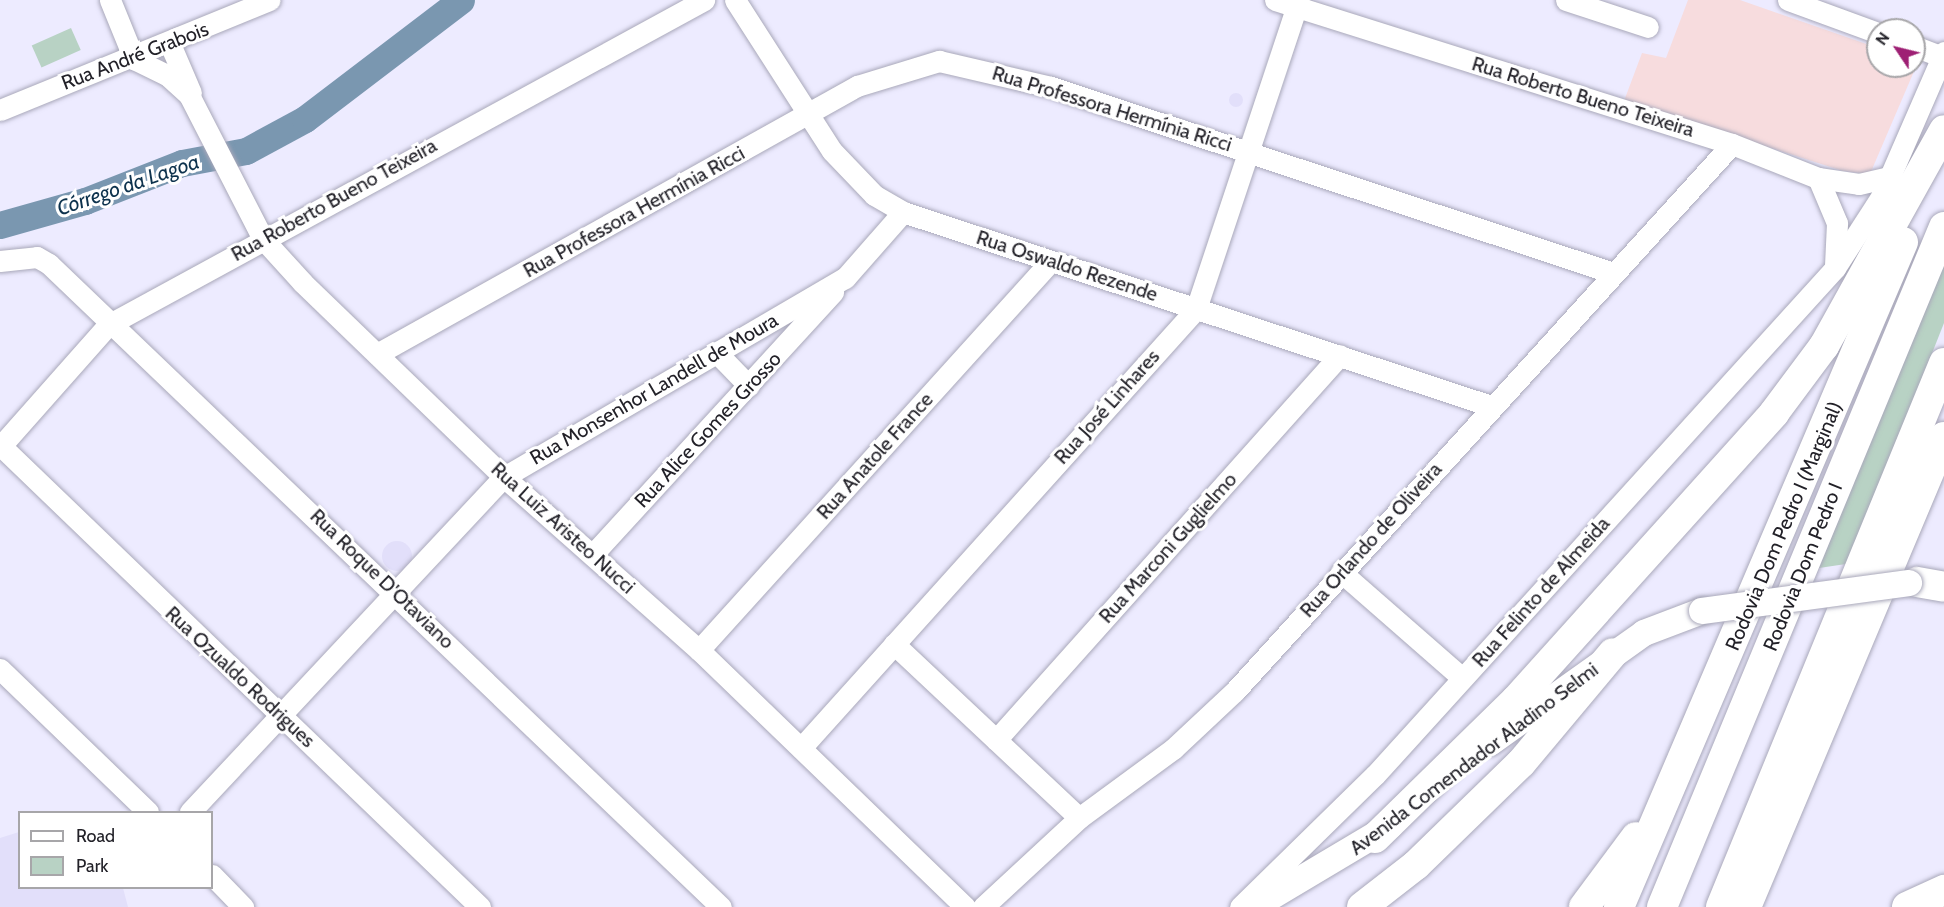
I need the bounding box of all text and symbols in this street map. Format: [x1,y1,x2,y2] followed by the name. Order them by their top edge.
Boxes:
[58,17,212,95] street label: Rua André Grabois
[1866,18,1926,78] north arrow
[1871,28,1894,49] text: N
[1469,52,1697,142] street label: Rua Roberto Bueno Teixeira
[989,61,1235,157] street label: Rua Professora Hermínia Ricci
[227,133,441,267] street label: Rua Roberto Bueno Teixeira
[519,141,749,283] street label: Rua Professora Hermínia Ricci
[54,149,202,221] water label: Córrego da Lagoa
[973,225,1161,307] street label: Rua Oswaldo Rezende
[526,308,782,470] street label: Rua Monsenhor Landell de Moura
[1049,345,1165,469] street label: Rua José Linhares
[630,347,786,513] street label: Rua Alice Gomes Grosso
[812,388,938,524] street label: Rua Anatole France
[1721,398,1847,654] street label: Rodovia Dom Pedro I (Marginal)
[486,457,640,599] street label: Rua Luiz Aristeo Nucci
[1295,458,1447,622] street label: Rua Orlando de Oliveira
[1094,468,1242,628] street label: Rua Marconi Guglielmo
[1758,479,1848,655] street label: Rodovia Dom Pedro I
[305,504,459,654] street label: Rua Roque D'Otaviano
[1467,512,1615,672] street label: Rua Felinto de Almeida
[160,601,320,753] street label: Rua Ozualdo Rodrigues
[1345,658,1603,860] street label: Avenida Comendador Aladino Selmi
[18,811,213,889] legend
[76,825,115,847] text: Road
[76,855,108,877] text: Park

